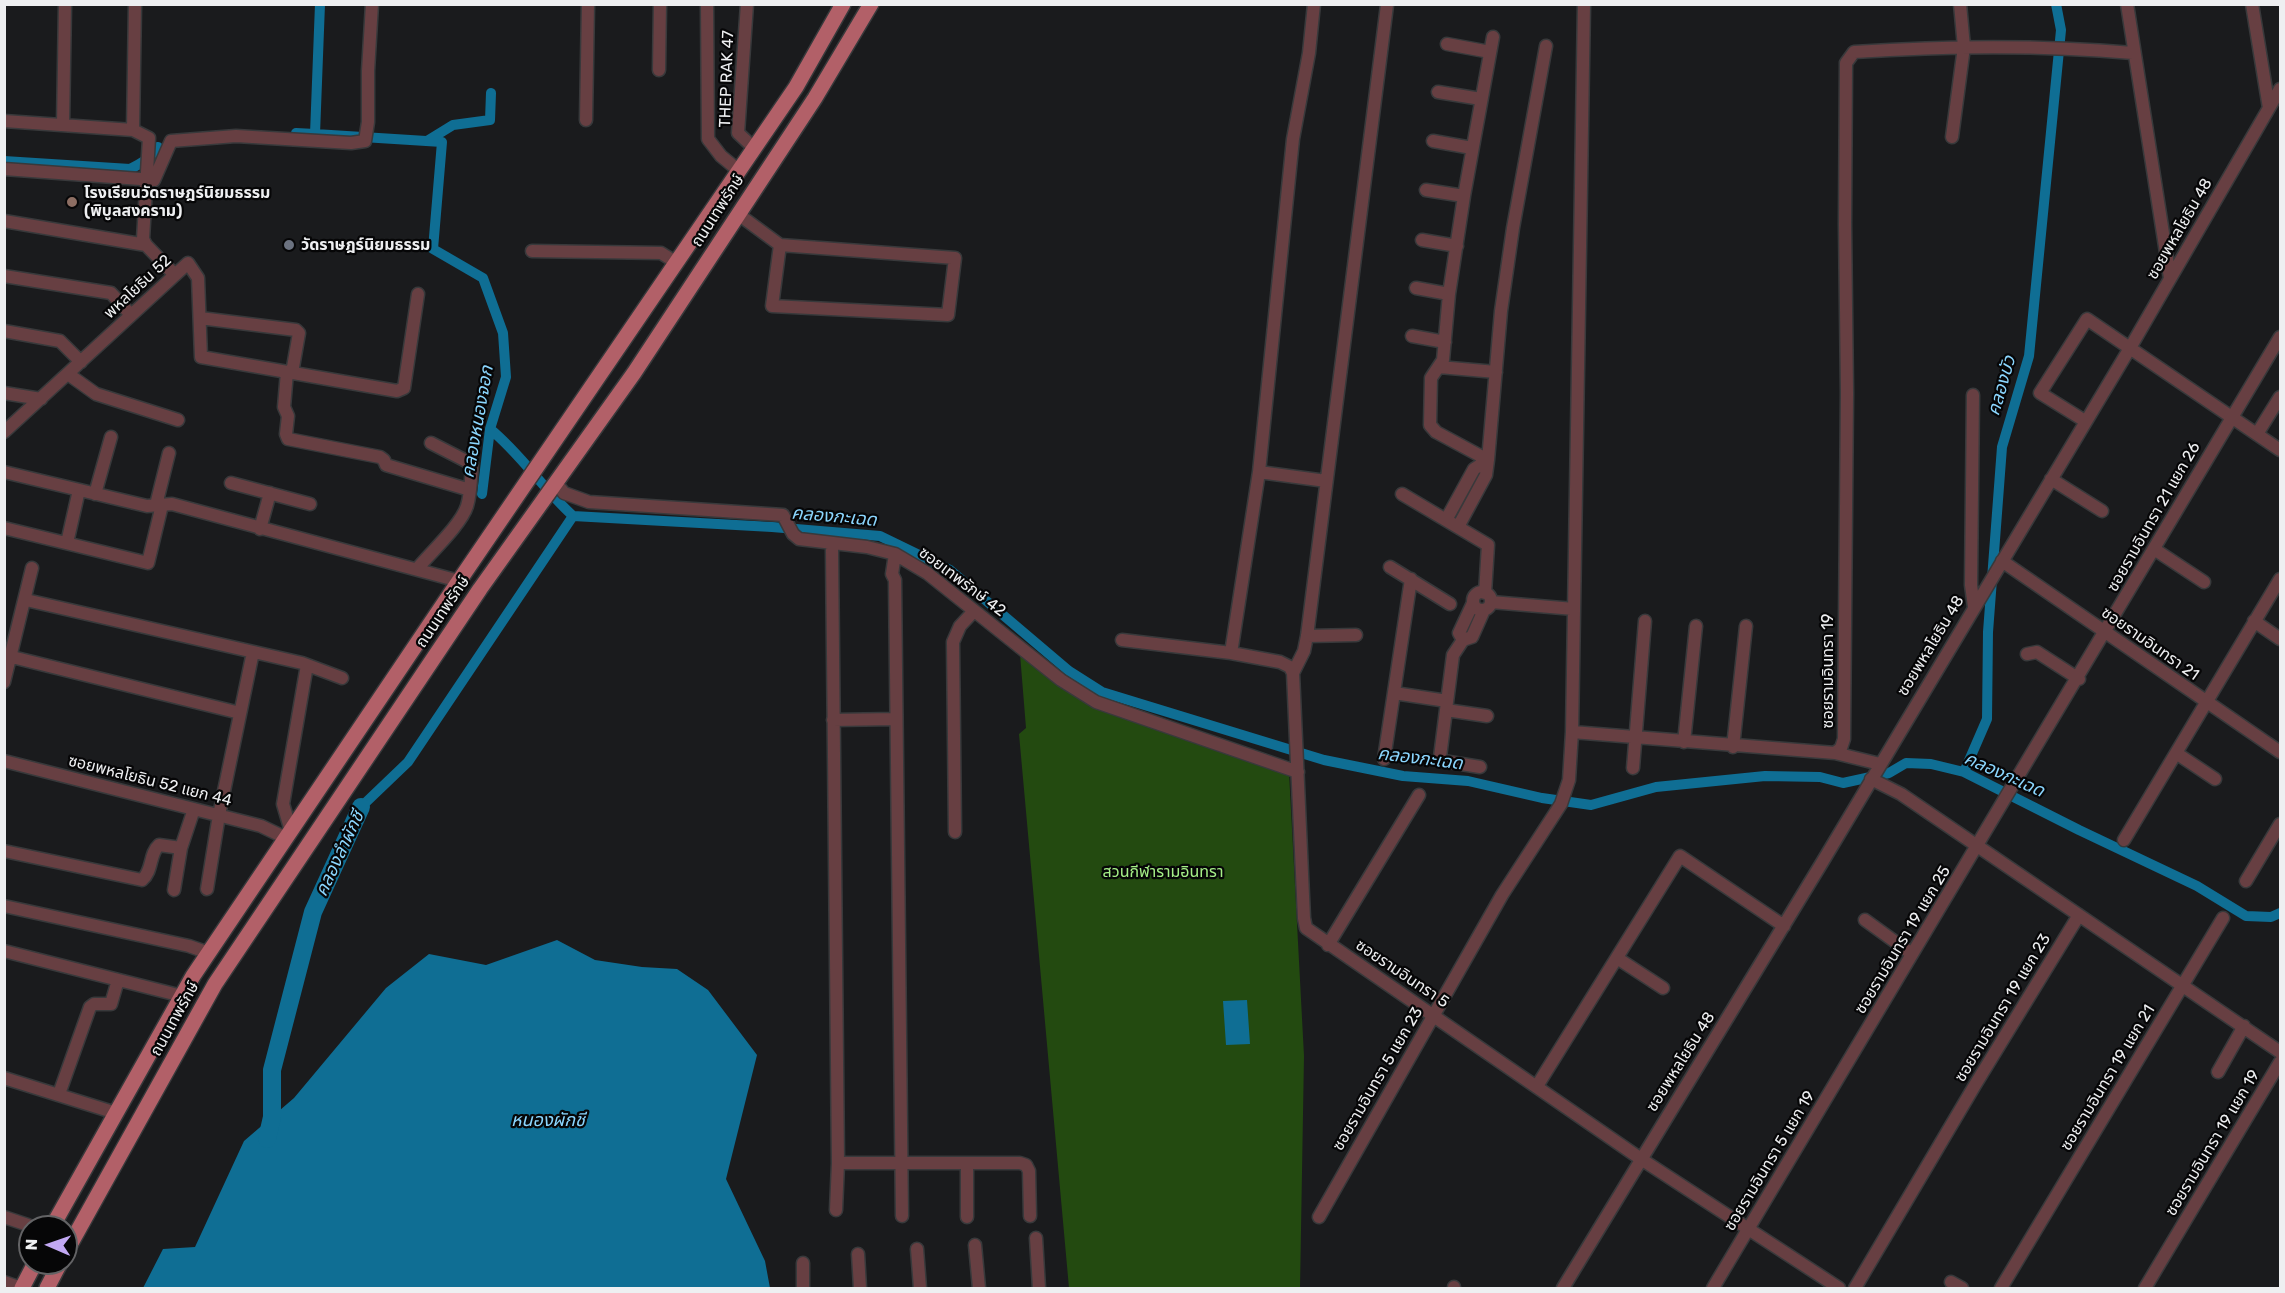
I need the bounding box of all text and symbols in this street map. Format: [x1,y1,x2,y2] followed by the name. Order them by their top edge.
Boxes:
[716,30,738,128] street label: THEP RAK 47
[687,171,749,251] street label: ถนนเทพรักษ์
[2143,175,2217,283] street label: ซอยพหลโยธิน 48
[84,183,270,221] place label: โรงเรียนวัดราษฎร์นิยมธรรม (พิบูลสงคราม)
[65,195,79,209] marker: โรงเรียนวัดราษฎร์นิยมธรรม (พิบูลสงคราม)
[301,235,430,255] place label: วัดราษฎร์นิยมธรรม
[282,238,296,252] marker: วัดราษฎร์นิยมธรรม
[100,251,176,323] street label: พหลโยธิน 52
[1983,354,2021,418] water label: คลองบัว
[457,364,499,480] water label: คลองหนองจอก
[2103,439,2205,595] street label: ซอยรามอินทรา 21 แยก 26
[791,503,877,531] water label: คลองกะเฉด
[915,543,1009,621] street label: ซอยเทพรักษ์ 42
[412,572,474,652] street label: ถนนเทพรักษ์
[1893,592,1969,700] street label: ซอยพหลโยธิน 48
[2097,603,2203,685] street label: ซอยรามอินทรา 21
[1818,613,1838,729] street label: ซอยรามอินทรา 19
[1376,743,1464,775] water label: คลองกะเฉด
[1961,748,2047,802] water label: คลองกะเฉด
[66,751,234,811] street label: ซอยพหลโยธิน 52 แยก 44
[311,808,369,900] water label: คลองลำผักชี
[1103,862,1223,882] park label: สวนกีฬารามอินทรา
[1851,862,1955,1018] street label: ซอยรามอินทรา 19 แยก 25
[1951,930,2055,1086] street label: ซอยรามอินทรา 19 แยก 23
[1352,936,1452,1012] street label: ซอยรามอินทรา 5
[147,978,203,1060] street label: ถนนเทพรักษ์
[2057,1002,2159,1154] street label: ซอยรามอินทรา 19 แยก 21
[1329,1004,1427,1154] street label: ซอยรามอินทรา 5 แยก 23
[1643,1009,1719,1115] street label: ซอยพหลโยธิน 48
[2162,1067,2264,1219] street label: ซอยรามอินทรา 19 แยก 19
[1721,1087,1819,1235] street label: ซอยรามอินทรา 5 แยก 19
[511,1110,585,1132] water label: หนองผักชี
[18,1215,78,1275] north arrow
[22,1238,41,1251] text: N

